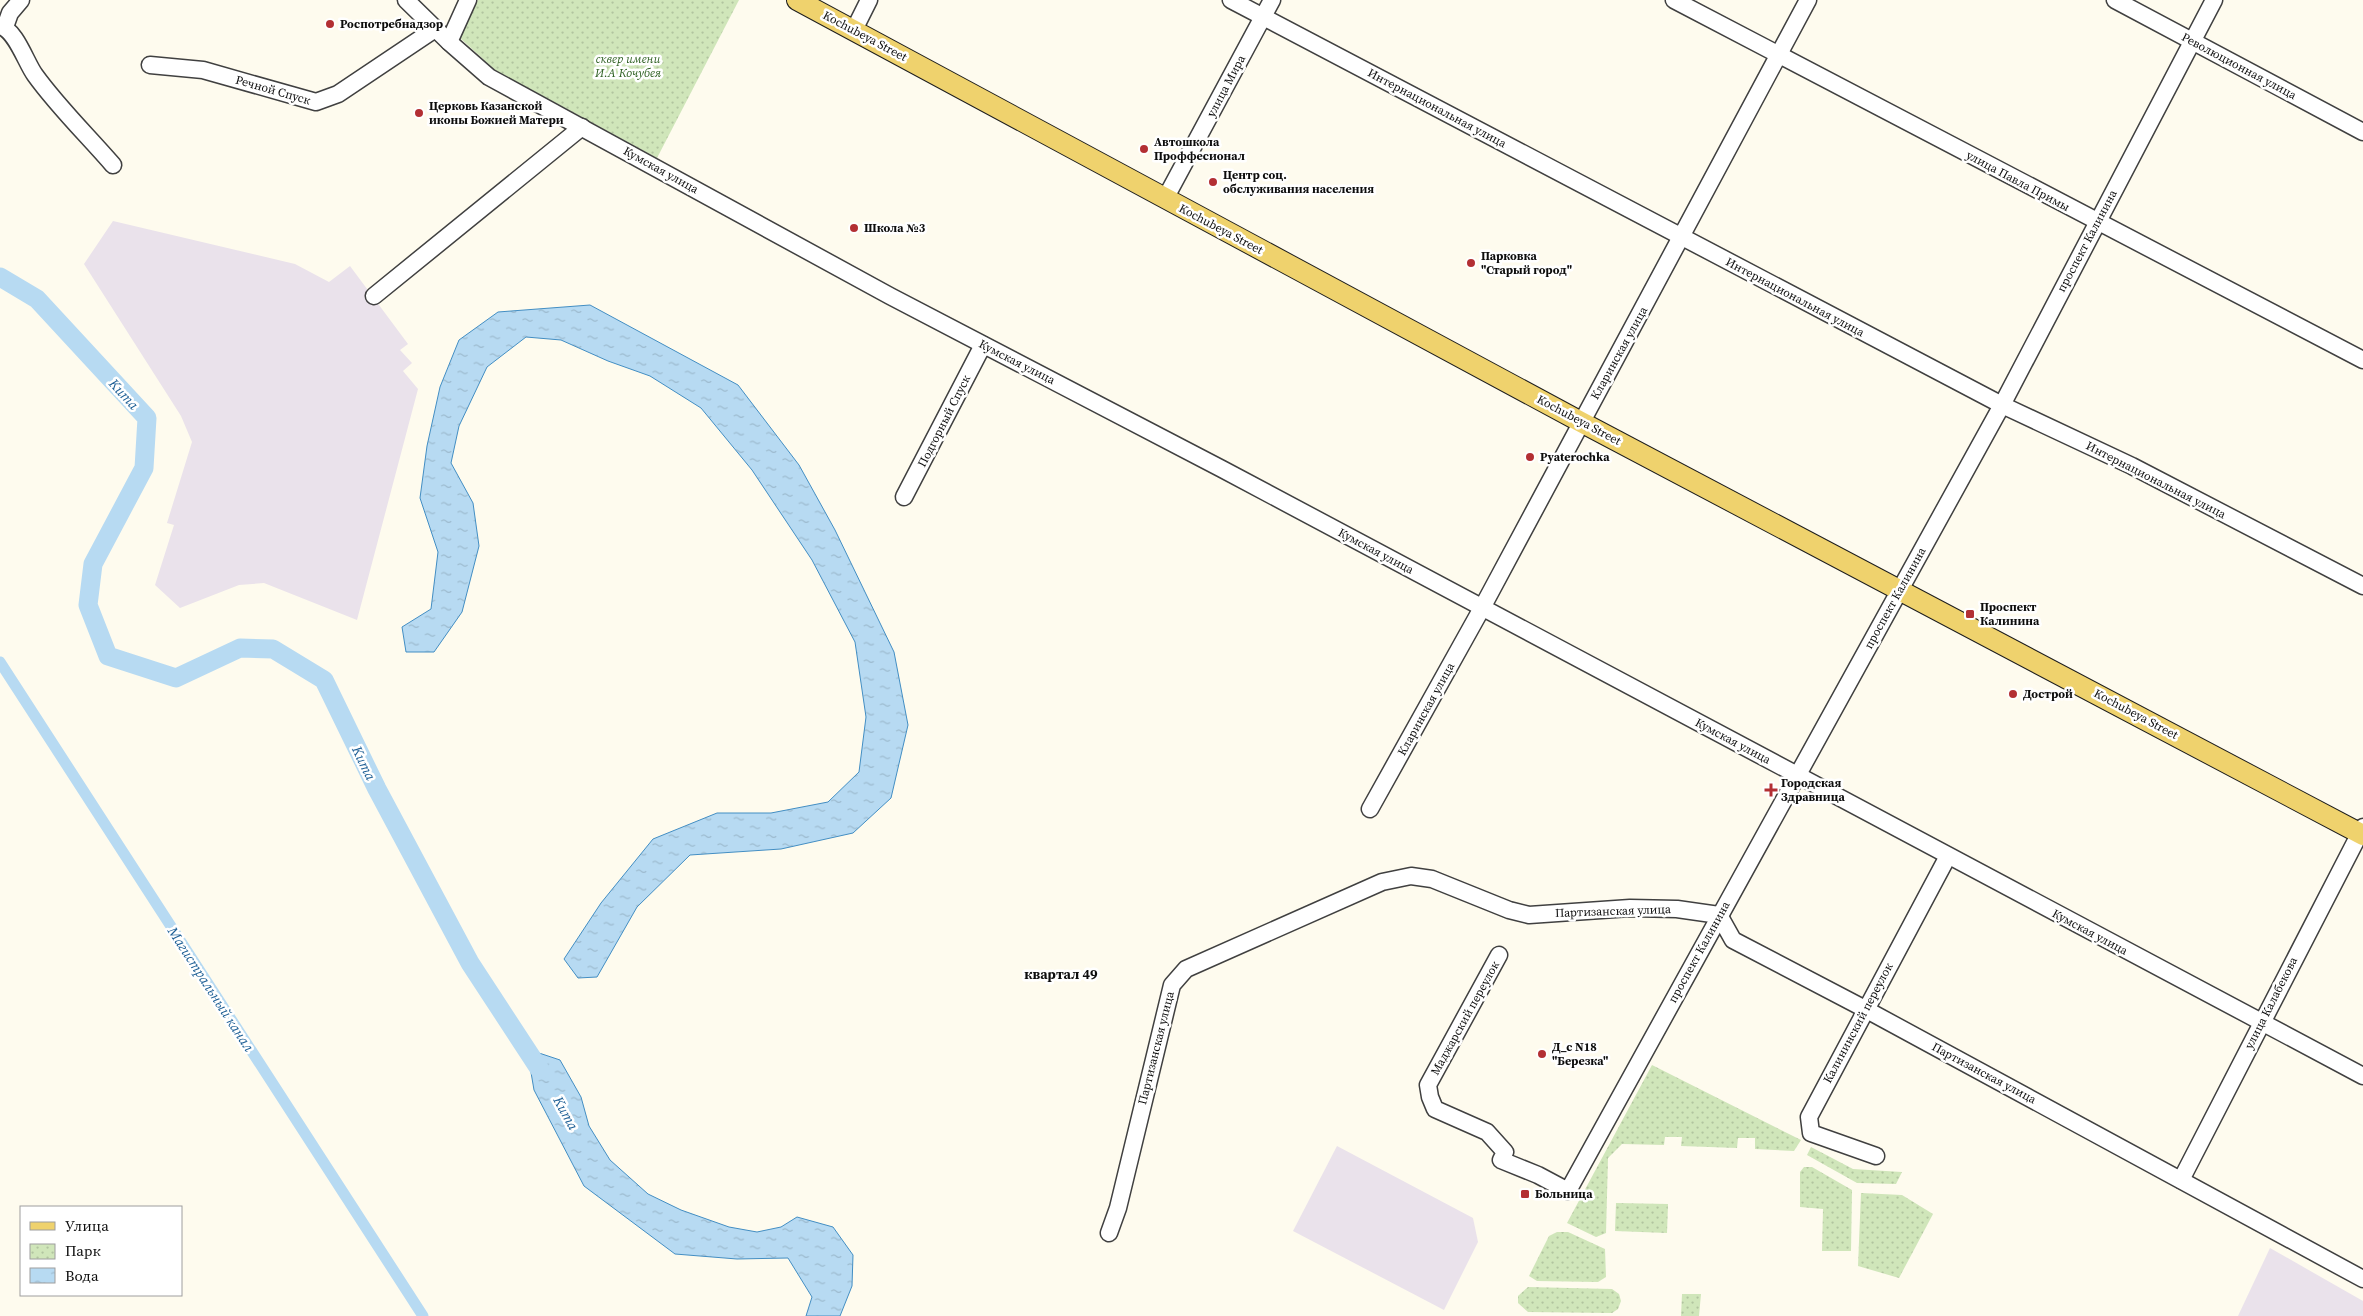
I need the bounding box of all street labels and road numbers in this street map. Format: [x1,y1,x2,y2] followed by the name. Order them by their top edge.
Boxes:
[820,7,910,65] street label: Kochubeya Street
[2179,29,2300,104] street label: Революционная улица
[1203,51,1249,120] street label: улица Мира
[1365,65,1510,152] street label: Интернациональная улица
[234,72,313,108] street label: Речной Спуск
[621,143,702,198] street label: Кумская улица
[1963,147,2073,215] street label: улица Павла Примы
[2053,186,2121,295] street label: проспект Калинина
[1176,200,1266,258] street label: Kochubeya Street
[1723,254,1868,341] street label: Интернациональная улица
[1587,303,1652,402] street label: Кларинская улица
[976,336,1059,388] street label: Кумская улица
[914,372,974,470] street label: Подгорный Спуск
[1534,391,1624,449] street label: Kochubeya Street
[2083,438,2229,523] street label: Интернациональная улица
[1335,524,1417,578] street label: Кумская улица
[1860,544,1930,652] street label: проспект Калинина
[1394,659,1459,758] street label: Кларинская улица
[2091,685,2181,743] street label: Kochubeya Street
[1692,714,1774,768] street label: Кумская улица
[1664,898,1734,1006] street label: проспект Калинина
[1555,901,1672,921] street label: Партизанская улица
[2049,905,2131,959] street label: Кумская улица
[2241,953,2302,1052] street label: улица Калабекова
[1427,958,1503,1078] street label: Маджарский переулок
[1819,960,1897,1086] street label: Калининский переулок
[1134,989,1178,1106] street label: Партизанская улица
[1929,1039,2040,1108] street label: Партизанская улица

